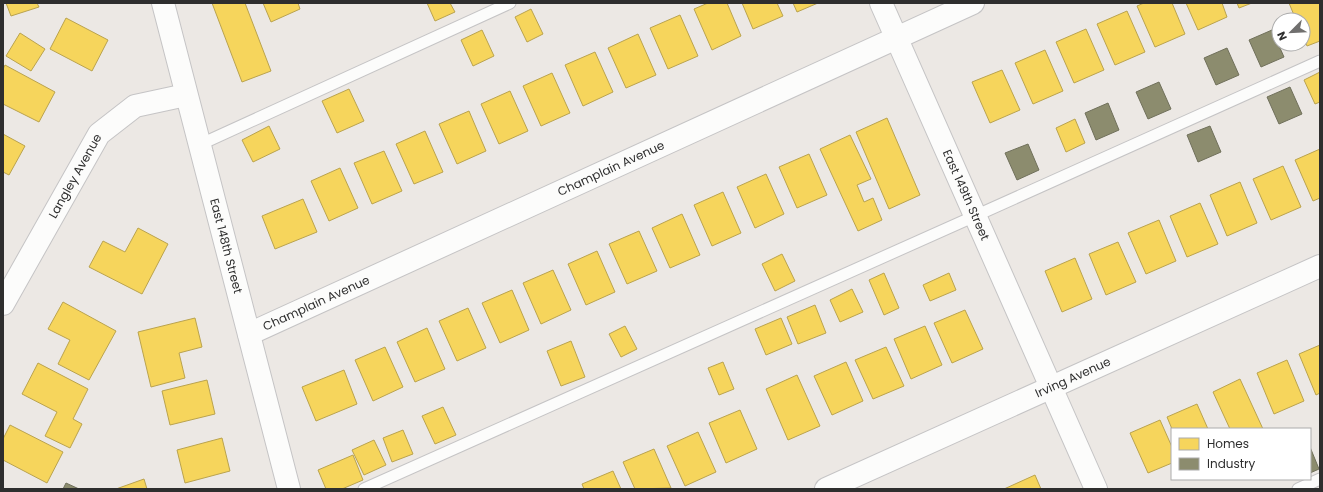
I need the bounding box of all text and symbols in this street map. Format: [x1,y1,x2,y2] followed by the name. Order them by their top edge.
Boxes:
[1271,12,1311,52] north arrow
[1273,29,1291,43] text: N
[44,130,106,221] street label: Langley Avenue
[555,136,667,200] street label: Champlain Avenue
[939,147,994,243] street label: East 149th Street
[206,196,247,295] street label: East 148th Street
[260,271,372,335] street label: Champlain Avenue
[1032,353,1113,402] street label: Irving Avenue
[1171,428,1311,480] legend
[1207,435,1249,452] text: Homes
[1207,455,1256,472] text: Industry

